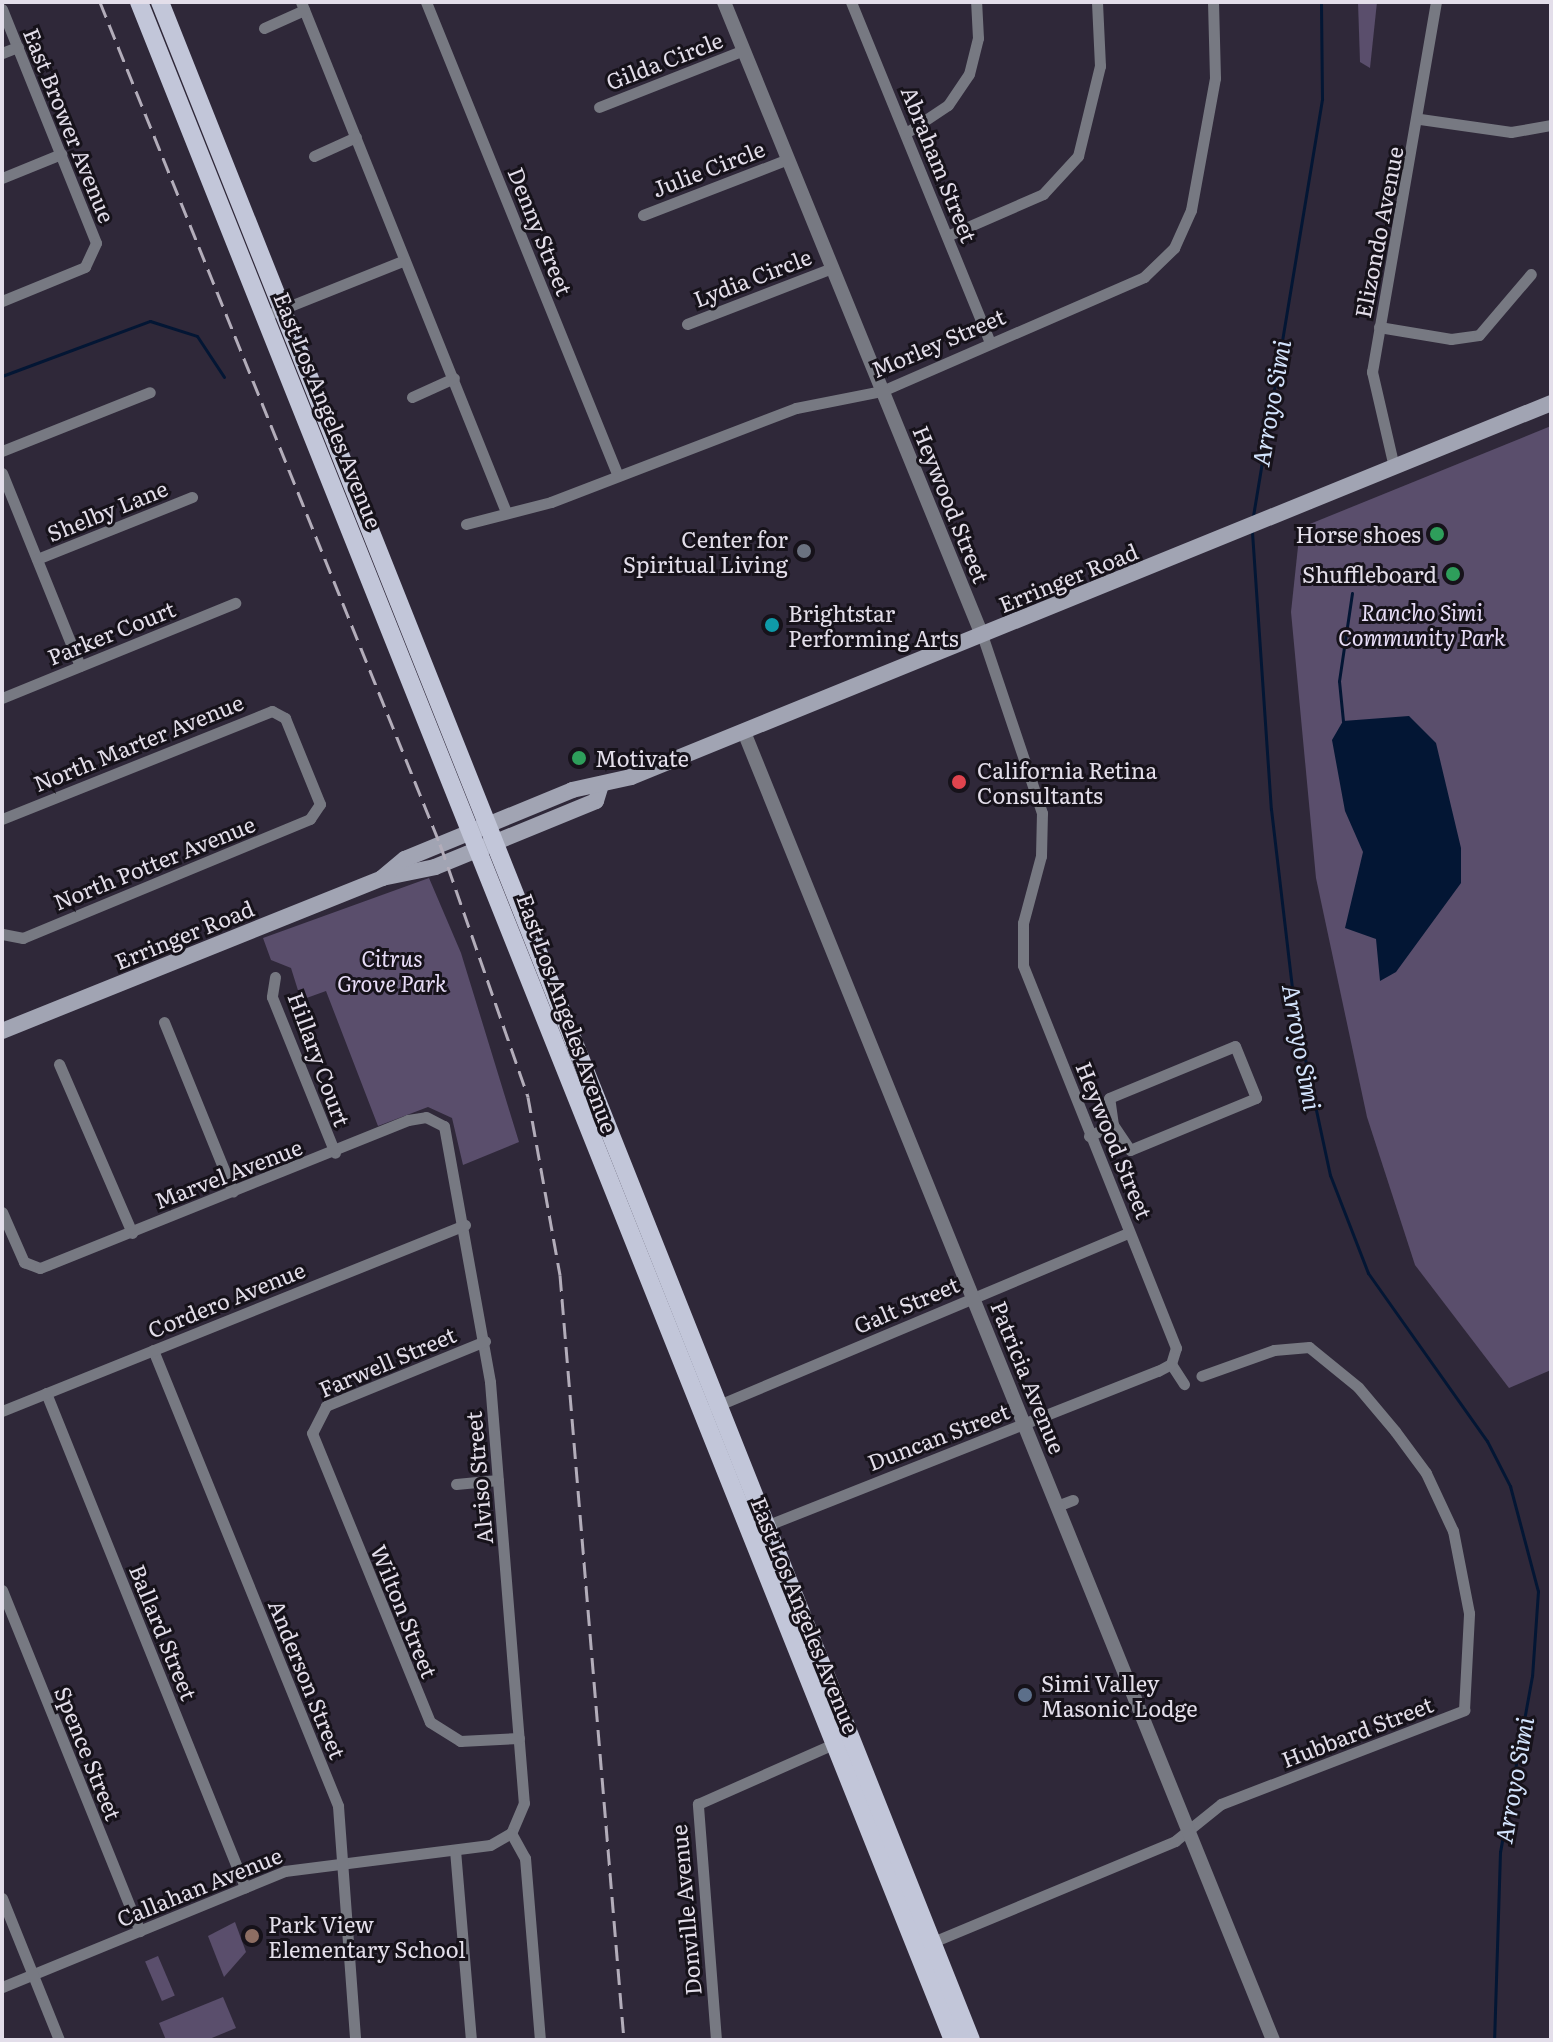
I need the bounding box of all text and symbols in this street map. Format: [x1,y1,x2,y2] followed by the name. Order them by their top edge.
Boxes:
[19,24,121,226] street label: East Brower Avenue
[602,26,726,94] street label: Gilda Circle
[897,82,983,246] street label: Abraham Street
[648,134,768,202] street label: Julie Circle
[1348,144,1408,320] street label: Elizondo Avenue
[503,163,579,299] street label: Denny Street
[689,242,815,312] street label: Lydia Circle
[269,288,389,532] street label: East Los Angeles Avenue
[867,302,1009,382] street label: Morley Street
[1245,338,1295,468] water label: Arroyo Simi
[908,422,996,586] street label: Heywood Street
[43,474,171,546] street label: Shelby Lane
[1296,521,1421,547] place label: Horse shoes
[623,525,788,576] place label: Center for Spiritual Living
[1428,525,1446,543] marker: Horse shoes
[994,537,1142,617] street label: Erringer Road
[795,542,813,560] marker: Center for Spiritual Living
[1302,561,1437,587] place label: Shuffleboard
[1444,565,1462,583] marker: Shuffleboard
[43,594,179,670] street label: Parker Court
[1338,598,1506,650] park label: Rancho Simi Community Park
[788,599,959,650] place label: Brightstar Performing Arts
[763,616,781,634] marker: Brightstar Performing Arts
[29,688,247,796] street label: North Marter Avenue
[595,745,689,771] place label: Motivate
[570,749,588,767] marker: Motivate
[977,756,1157,808] place label: California Retina Consultants
[948,771,970,793] marker: California Retina Consultants
[49,810,259,914] street label: North Potter Avenue
[512,890,624,1136] street label: East Los Angeles Avenue
[110,894,258,974] street label: Erringer Road
[337,944,447,996] park label: Citrus Grove Park
[1278,982,1328,1112] water label: Arroyo Simi
[283,988,357,1130] street label: Hillary Court
[1071,1058,1159,1222] street label: Heywood Street
[150,1133,306,1213] street label: Marvel Avenue
[143,1255,309,1343] street label: Cordero Avenue
[849,1270,963,1338] street label: Galt Street
[986,1297,1072,1457] street label: Patricia Avenue
[314,1320,460,1402] street label: Farwell Street
[863,1397,1013,1475] street label: Duncan Street
[459,1410,497,1546] street label: Alviso Street
[746,1493,866,1737] street label: East Los Angeles Avenue
[366,1540,444,1682] street label: Wilton Street
[125,1560,203,1704] street label: Ballard Street
[264,1595,352,1763] street label: Anderson Street
[1041,1669,1198,1720] place label: Simi Valley Masonic Lodge
[50,1682,128,1824] street label: Spence Street
[1016,1686,1034,1704] marker: Simi Valley Masonic Lodge
[1277,1690,1437,1772] street label: Hubbard Street
[1488,1715,1538,1845] water label: Arroyo Simi
[664,1824,706,1996] street label: Donville Avenue
[112,1841,286,1931] street label: Callahan Avenue
[268,1910,466,1962] place label: Park View Elementary School
[243,1927,261,1945] marker: Park View Elementary School

